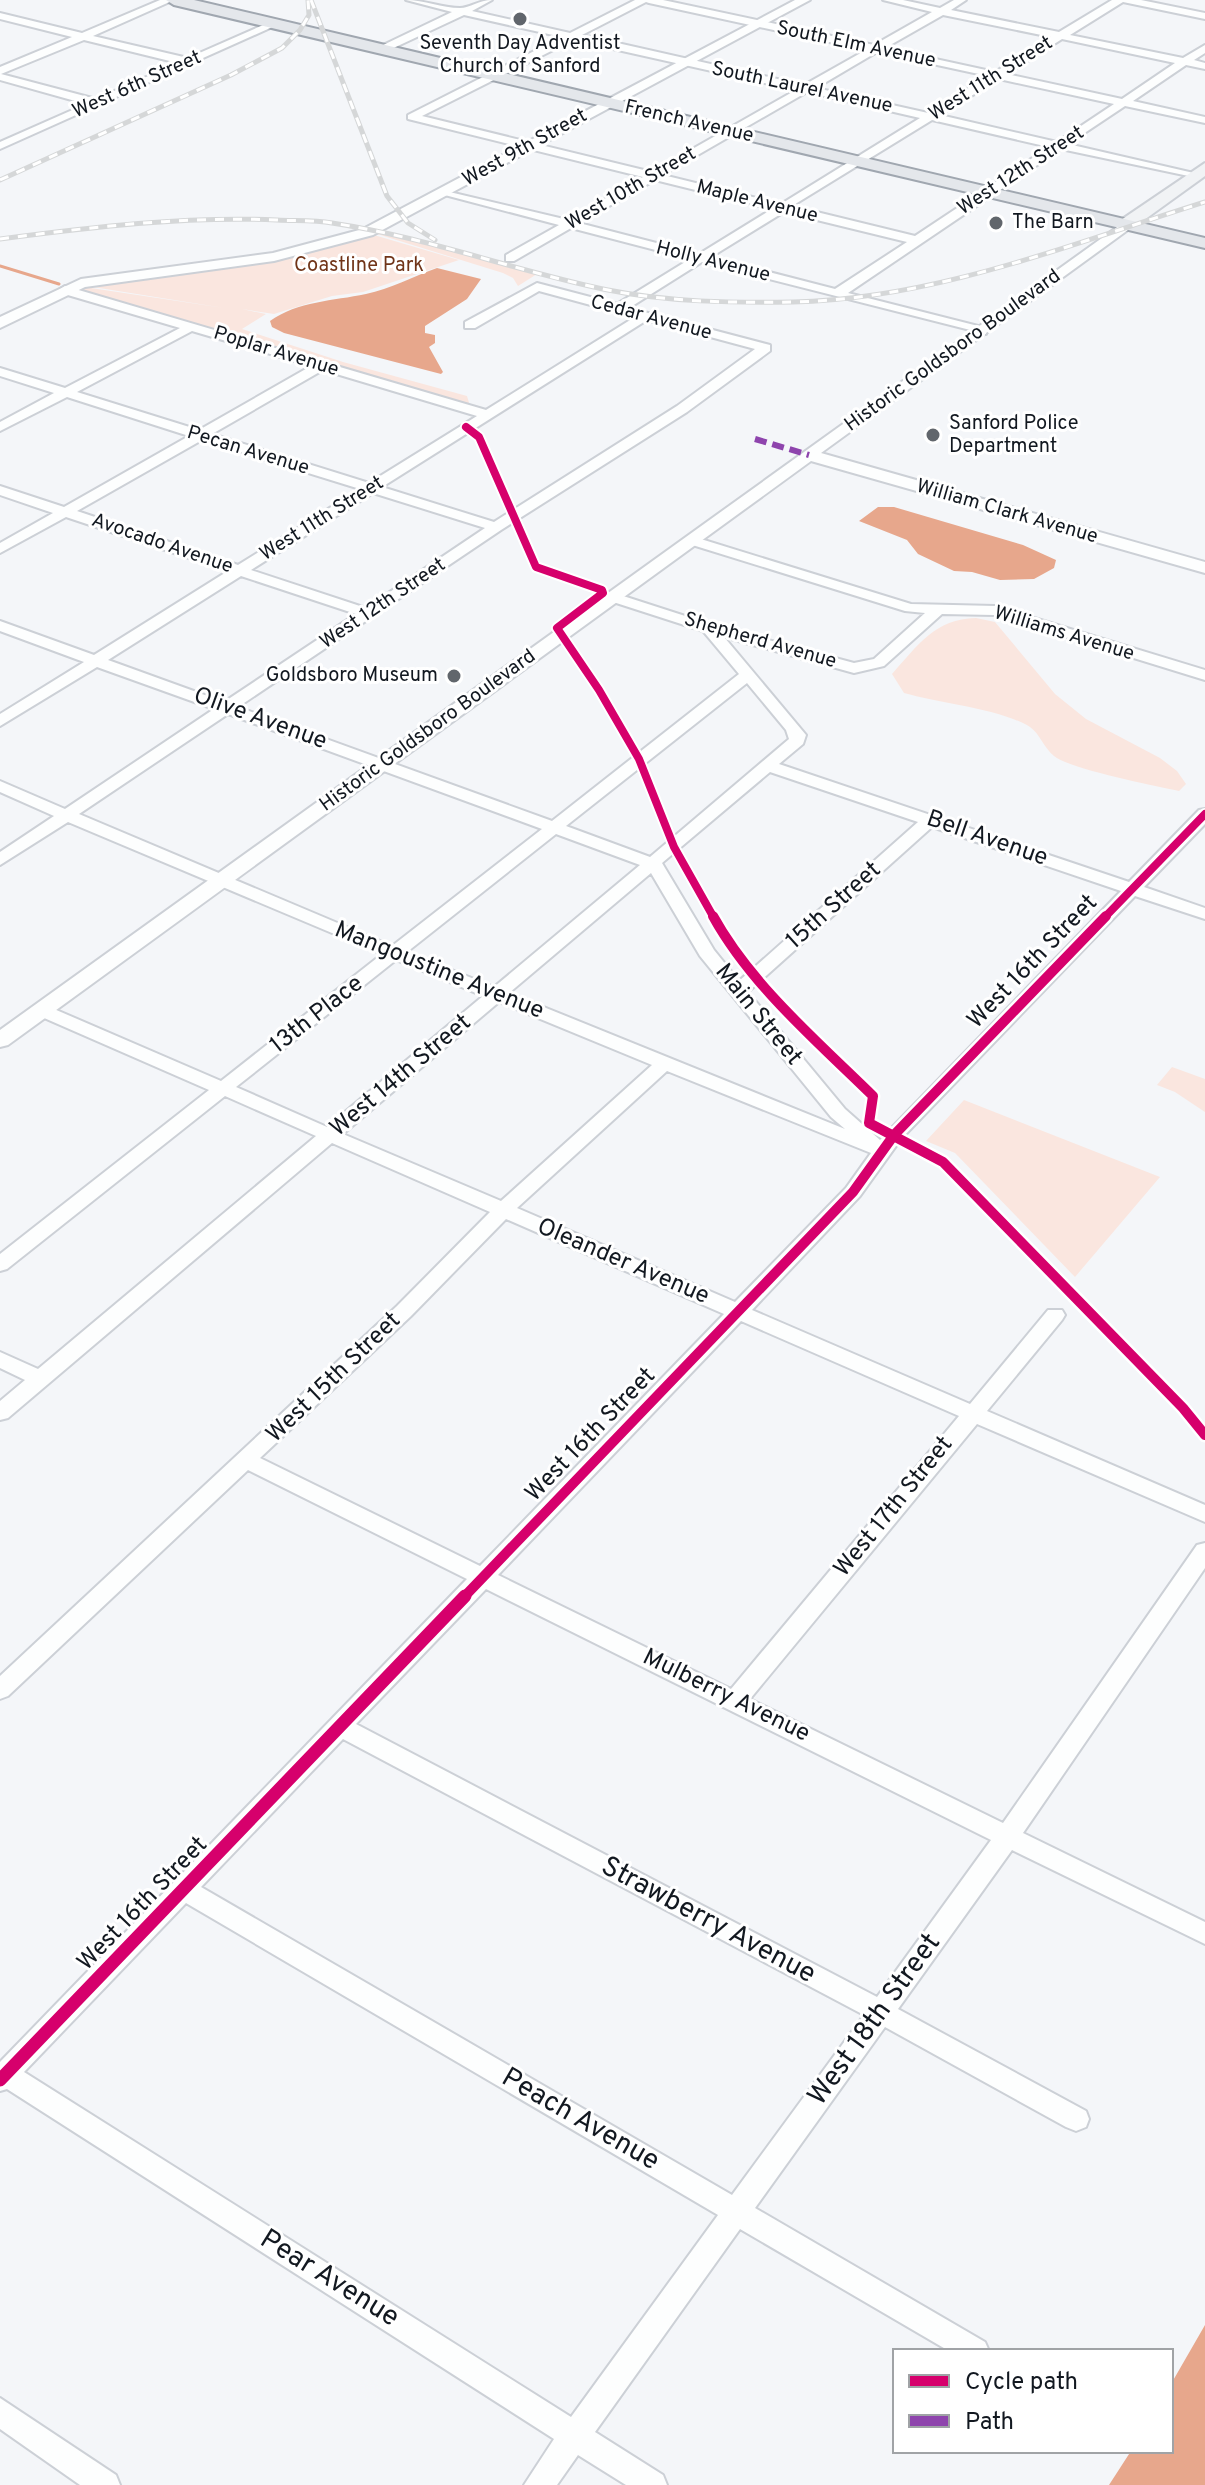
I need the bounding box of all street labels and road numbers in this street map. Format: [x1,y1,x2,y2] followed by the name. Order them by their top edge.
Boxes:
[774,15,938,75] street label: South Elm Avenue
[924,30,1058,128] street label: West 11th Street
[68,45,206,125] street label: West 6th Street
[709,56,895,120] street label: South Laurel Avenue
[622,95,756,149] street label: French Avenue
[458,103,592,193] street label: West 9th Street
[953,120,1089,222] street label: West 12th Street
[561,141,701,237] street label: West 10th Street
[694,174,820,230] street label: Maple Avenue
[653,235,773,289] street label: Holly Avenue
[840,264,1066,438] street label: Historic Goldsboro Boulevard
[587,289,715,347] street label: Cedar Avenue
[210,321,342,383] street label: Poplar Avenue
[184,420,312,482] street label: Pecan Avenue
[255,470,389,568] street label: West 11th Street
[913,474,1101,550] street label: William Clark Avenue
[88,508,236,580] street label: Avocado Avenue
[315,552,451,656] street label: West 12th Street
[991,600,1137,668] street label: Williams Avenue
[681,607,839,675] street label: Shepherd Avenue
[315,644,541,818] street label: Historic Goldsboro Boulevard
[189,681,331,757] street label: Olive Avenue
[922,804,1052,874] street label: Bell Avenue
[780,855,888,957] street label: 15th Street
[961,889,1105,1035] street label: West 16th Street
[330,915,548,1027] street label: Mangoustine Avenue
[708,958,808,1072] street label: Main Street
[264,969,370,1061] street label: 13th Place
[324,1008,478,1144] street label: West 14th Street
[532,1212,714,1312] street label: Oleander Avenue
[260,1306,408,1450] street label: West 15th Street
[519,1362,663,1508] street label: West 16th Street
[828,1431,960,1583] street label: West 17th Street
[637,1643,815,1749] street label: Mulberry Avenue
[71,1831,215,1977] street label: West 16th Street
[594,1849,822,1993] street label: Strawberry Avenue
[800,1927,950,2113] street label: West 18th Street
[495,2060,665,2180] street label: Peach Avenue
[253,2222,405,2336] street label: Pear Avenue

